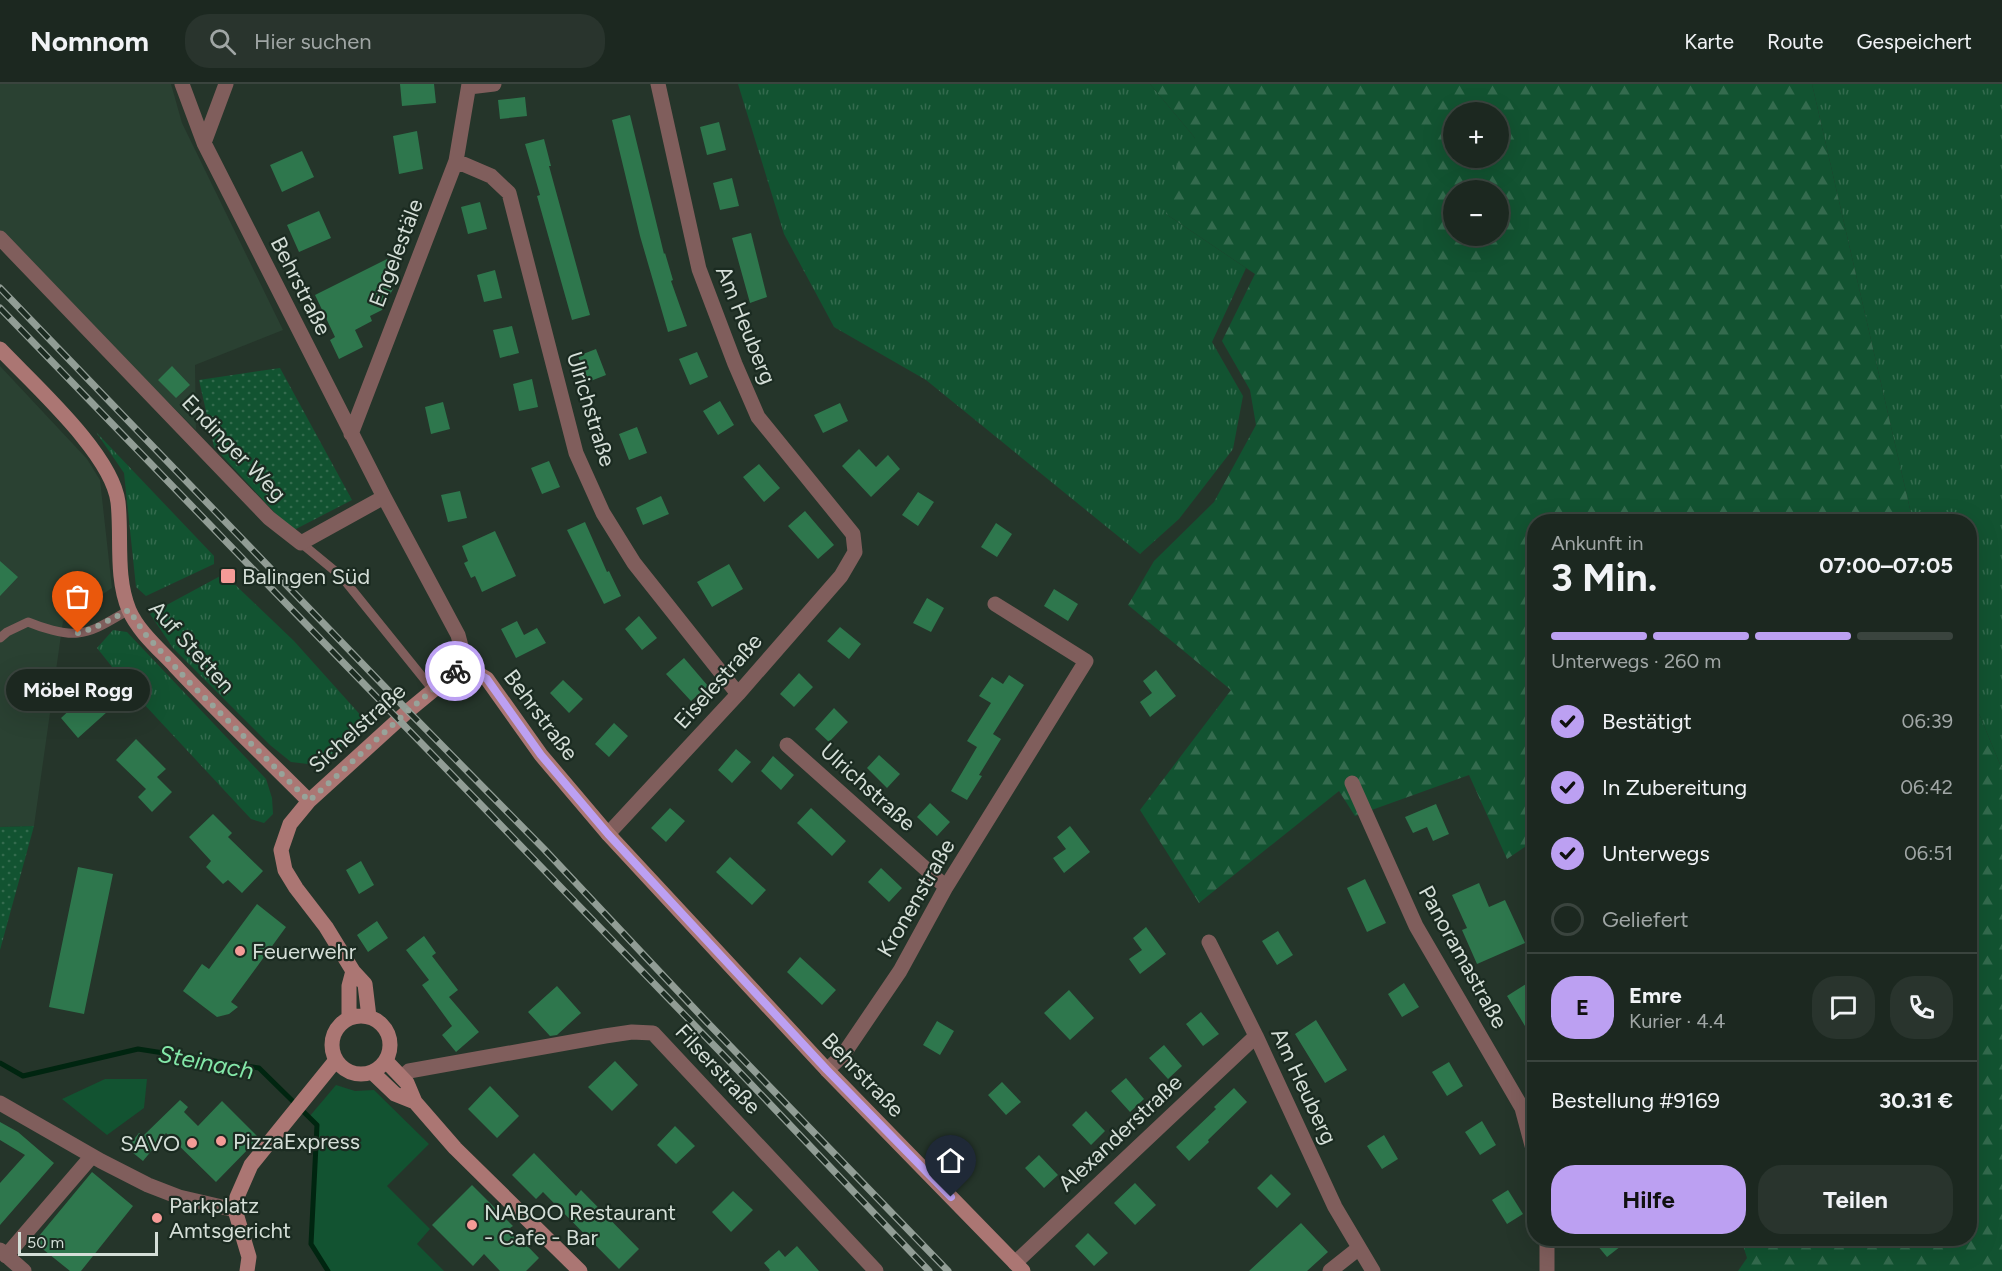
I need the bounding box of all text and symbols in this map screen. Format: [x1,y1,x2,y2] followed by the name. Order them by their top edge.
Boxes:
[185,14,605,68] search box
[30,24,149,58] text: Nomnom
[206,25,239,58] icon: search
[254,28,371,55] text: Hier suchen
[1684,29,1734,54] text: Karte
[1767,29,1823,54] text: Route
[1856,29,1972,54] text: Gespeichert
[1443,102,1509,246] map controls
[1443,102,1509,168] button: +
[1443,180,1509,246] button: −
[363,195,429,311] street label: Engelestäle
[265,232,337,340] street label: Behrstraße
[710,262,782,388] street label: Am Heuberg
[561,348,621,470] street label: Ulrichstraße
[176,389,292,507] street label: Endinger Weg
[1551,531,1643,555] text: Ankunft in
[1819,552,1953,579] text: 07:00–07:05
[1551,554,1657,601] text: 3 Min.
[242,563,370,590] place label: Balingen Süd
[219,567,237,585] marker: Balingen Süd
[52,571,103,633] pin
[61,580,94,613] icon: bag
[143,595,241,699] street label: Auf Stetten
[668,628,768,734] street label: Eiselestraße
[425,641,485,701] courier
[1551,649,1721,673] text: Unterwegs · 260 m
[439,655,472,688] icon: bike
[498,664,584,766] street label: Behrstraße
[6,669,150,711] callout: Möbel Rogg
[303,677,411,779] street label: Sichelstraße
[23,678,133,702] text: Möbel Rogg
[1551,705,1584,738] icon: check
[1602,708,1692,735] text: Bestätigt
[1902,709,1953,733] text: 06:39
[815,737,921,837] street label: Ulrichstraße
[1551,771,1584,804] icon: check
[1602,774,1747,801] text: In Zubereitung
[1900,775,1953,799] text: 06:42
[871,834,961,962] street label: Kronenstraße
[1551,837,1584,870] icon: check
[1602,840,1710,867] text: Unterwegs
[1904,841,1953,865] text: 06:51
[1413,881,1513,1033] street label: Panoramastraße
[1602,906,1689,933] text: Geliefert
[252,938,357,965] place label: Feuerwehr
[233,944,247,958] marker: Feuerwehr
[1812,976,1875,1039] button: chat
[1890,976,1953,1039] button: phone
[1629,982,1682,1009] text: Emre
[1576,994,1589,1021] text: E
[1629,1009,1725,1033] text: Kurier · 4.4
[670,1018,766,1120] street label: Filserstraße
[1265,1024,1343,1148] street label: Am Heuberg
[816,1027,910,1123] street label: Behrstraße
[156,1039,256,1085] water label: Steinach
[1052,1069,1188,1197] street label: Alexanderstraße
[1551,1087,1720,1114] text: Bestellung #9169
[1879,1087,1953,1114] text: 30.31 €
[233,1128,360,1155] place label: PizzaExpress
[120,1130,180,1157] place label: SAVO
[214,1134,228,1148] marker: PizzaExpress
[925,1135,976,1197] pin
[185,1136,199,1150] marker: SAVO
[934,1144,967,1177] icon: home
[1551,1165,1746,1234] button: Hilfe
[1758,1165,1953,1234] button: Teilen
[169,1192,291,1244] place label: Parkplatz Amtsgericht
[484,1199,676,1251] place label: NABOO Restaurant - Cafe - Bar
[150,1211,164,1225] marker: Parkplatz Amtsgericht
[465,1218,479,1232] marker: NABOO Restaurant - Cafe - Bar
[18,1229,158,1256] scale bar
[27,1233,64,1252] text: 50 m

